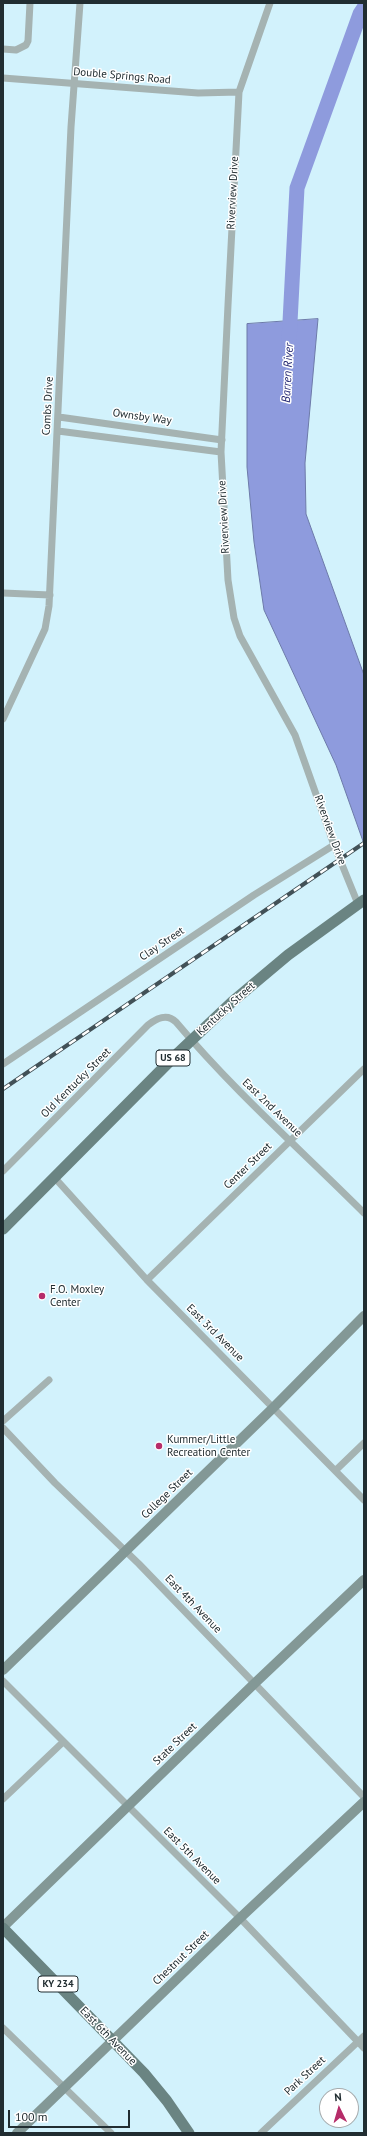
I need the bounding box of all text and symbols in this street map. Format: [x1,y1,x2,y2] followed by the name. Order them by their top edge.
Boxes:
[73,65,171,87] street label: Double Springs Road
[224,156,242,230] street label: Riverview Drive
[279,343,297,403] water label: Barren River
[40,376,56,436] street label: Combs Drive
[112,406,172,428] street label: Ownsby Way
[215,480,233,554] street label: Riverview Drive
[311,793,349,867] street label: Riverview Drive
[137,924,187,964] street label: Clay Street
[194,979,258,1039] street label: Kentucky Street
[38,1045,114,1121] street label: Old Kentucky Street
[156,1050,190,1066] road number: US 68
[239,1076,305,1140] street label: East 2nd Avenue
[221,1140,275,1192] street label: Center Street
[50,1283,104,1309] place label: F.O. Moxley Center
[37,1291,47,1301] marker: F.O. Moxley Center
[184,1302,246,1364] street label: East 3rd Avenue
[167,1433,250,1459] place label: Kummer/Little Recreation Center
[154,1441,164,1451] marker: Kummer/Little Recreation Center
[139,1466,195,1522] street label: College Street
[162,1572,224,1636] street label: East 4th Avenue
[151,1720,199,1768] street label: State Street
[161,1825,223,1887] street label: East 5th Avenue
[150,1928,212,1988] street label: Chestnut Street
[38,1976,78,1992] road number: KY 234
[77,2004,139,2068] street label: East 6th Avenue
[282,2054,328,2098] street label: Park Street
[319,2088,359,2128] north arrow
[334,2090,342,2104] text: N
[10,2102,132,2128] scale bar
[15,2109,48,2124] text: 100 m

